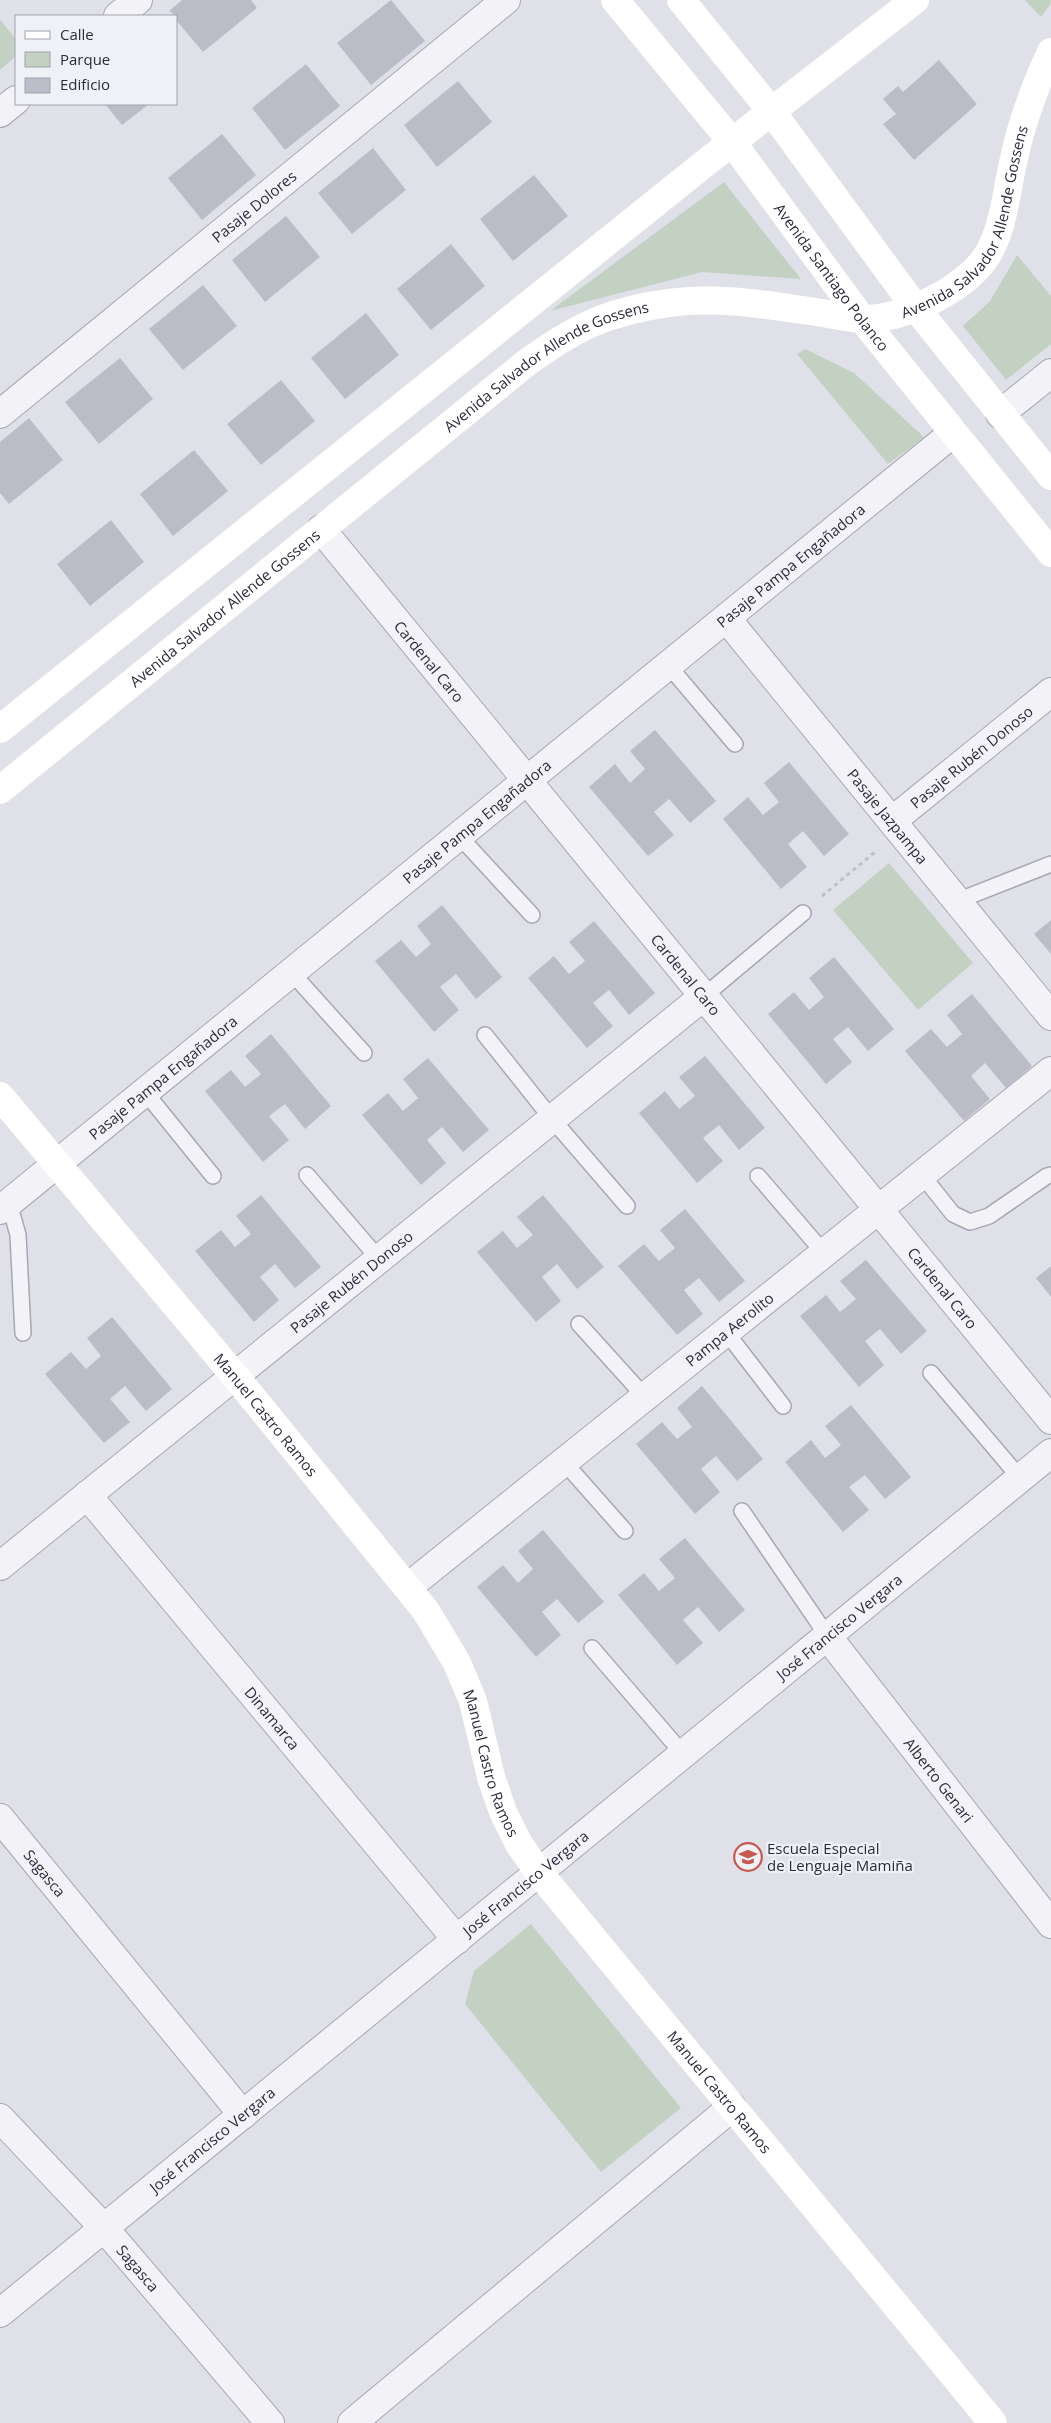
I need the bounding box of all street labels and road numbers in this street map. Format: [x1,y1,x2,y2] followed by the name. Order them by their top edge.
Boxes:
[898,123,1032,322] street label: Avenida Salvador Allende Gossens
[207,166,300,247] street label: Pasaje Dolores
[770,199,894,355] street label: Avenida Santiago Polanco
[440,296,650,436] street label: Avenida Salvador Allende Gossens
[712,499,869,632] street label: Pasaje Pampa Engañadora
[125,525,324,691] street label: Avenida Salvador Allende Gossens
[390,616,469,706] street label: Cardenal Caro
[906,701,1037,813] street label: Pasaje Rubén Donoso
[398,755,555,888] street label: Pasaje Pampa Engañadora
[843,765,933,868] street label: Pasaje Jazpampa
[647,930,725,1019] street label: Cardenal Caro
[84,1011,241,1144] street label: Pasaje Pampa Engañadora
[286,1226,417,1337] street label: Pasaje Rubén Donoso
[903,1243,982,1333] street label: Cardenal Caro
[681,1288,778,1371] street label: Pampa Aerolito
[210,1349,322,1480] street label: Manuel Castro Ramos
[770,1569,906,1685] street label: José Francisco Vergara
[240,1682,304,1754] street label: Dinamarca
[459,1686,524,1840] street label: Manuel Castro Ramos
[900,1733,978,1826] street label: Alberto Genari
[457,1826,592,1942] street label: José Francisco Vergara
[20,1845,70,1901] street label: Sagasca
[663,2026,776,2157] street label: Manuel Castro Ramos
[144,2082,279,2198] street label: José Francisco Vergara
[112,2240,164,2296] street label: Sagasca

